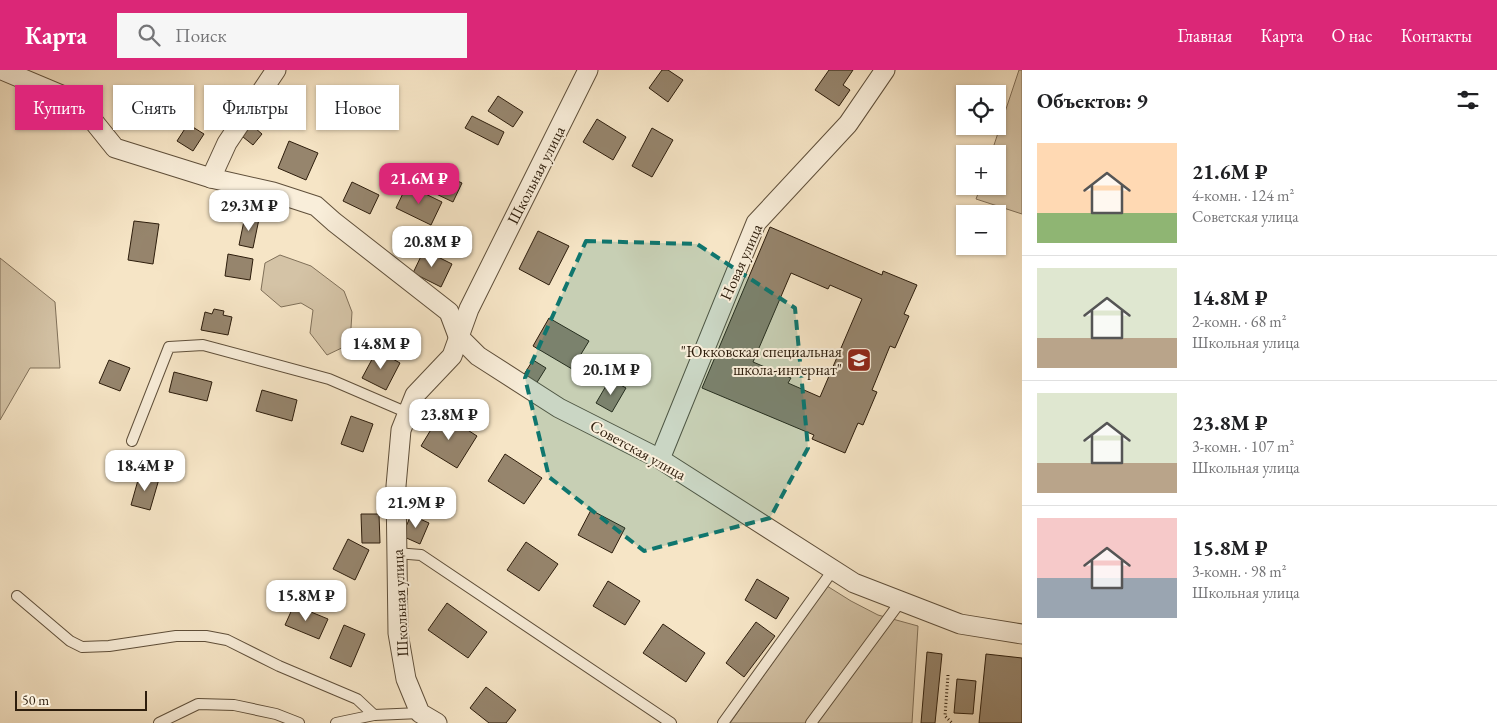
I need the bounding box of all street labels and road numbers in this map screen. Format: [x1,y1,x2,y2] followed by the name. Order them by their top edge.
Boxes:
[502,122,570,228] street label: Школьная улица
[715,220,767,304] street label: Новая улица
[586,415,690,485] street label: Советская улица
[387,548,413,657] street label: Школьная улица

